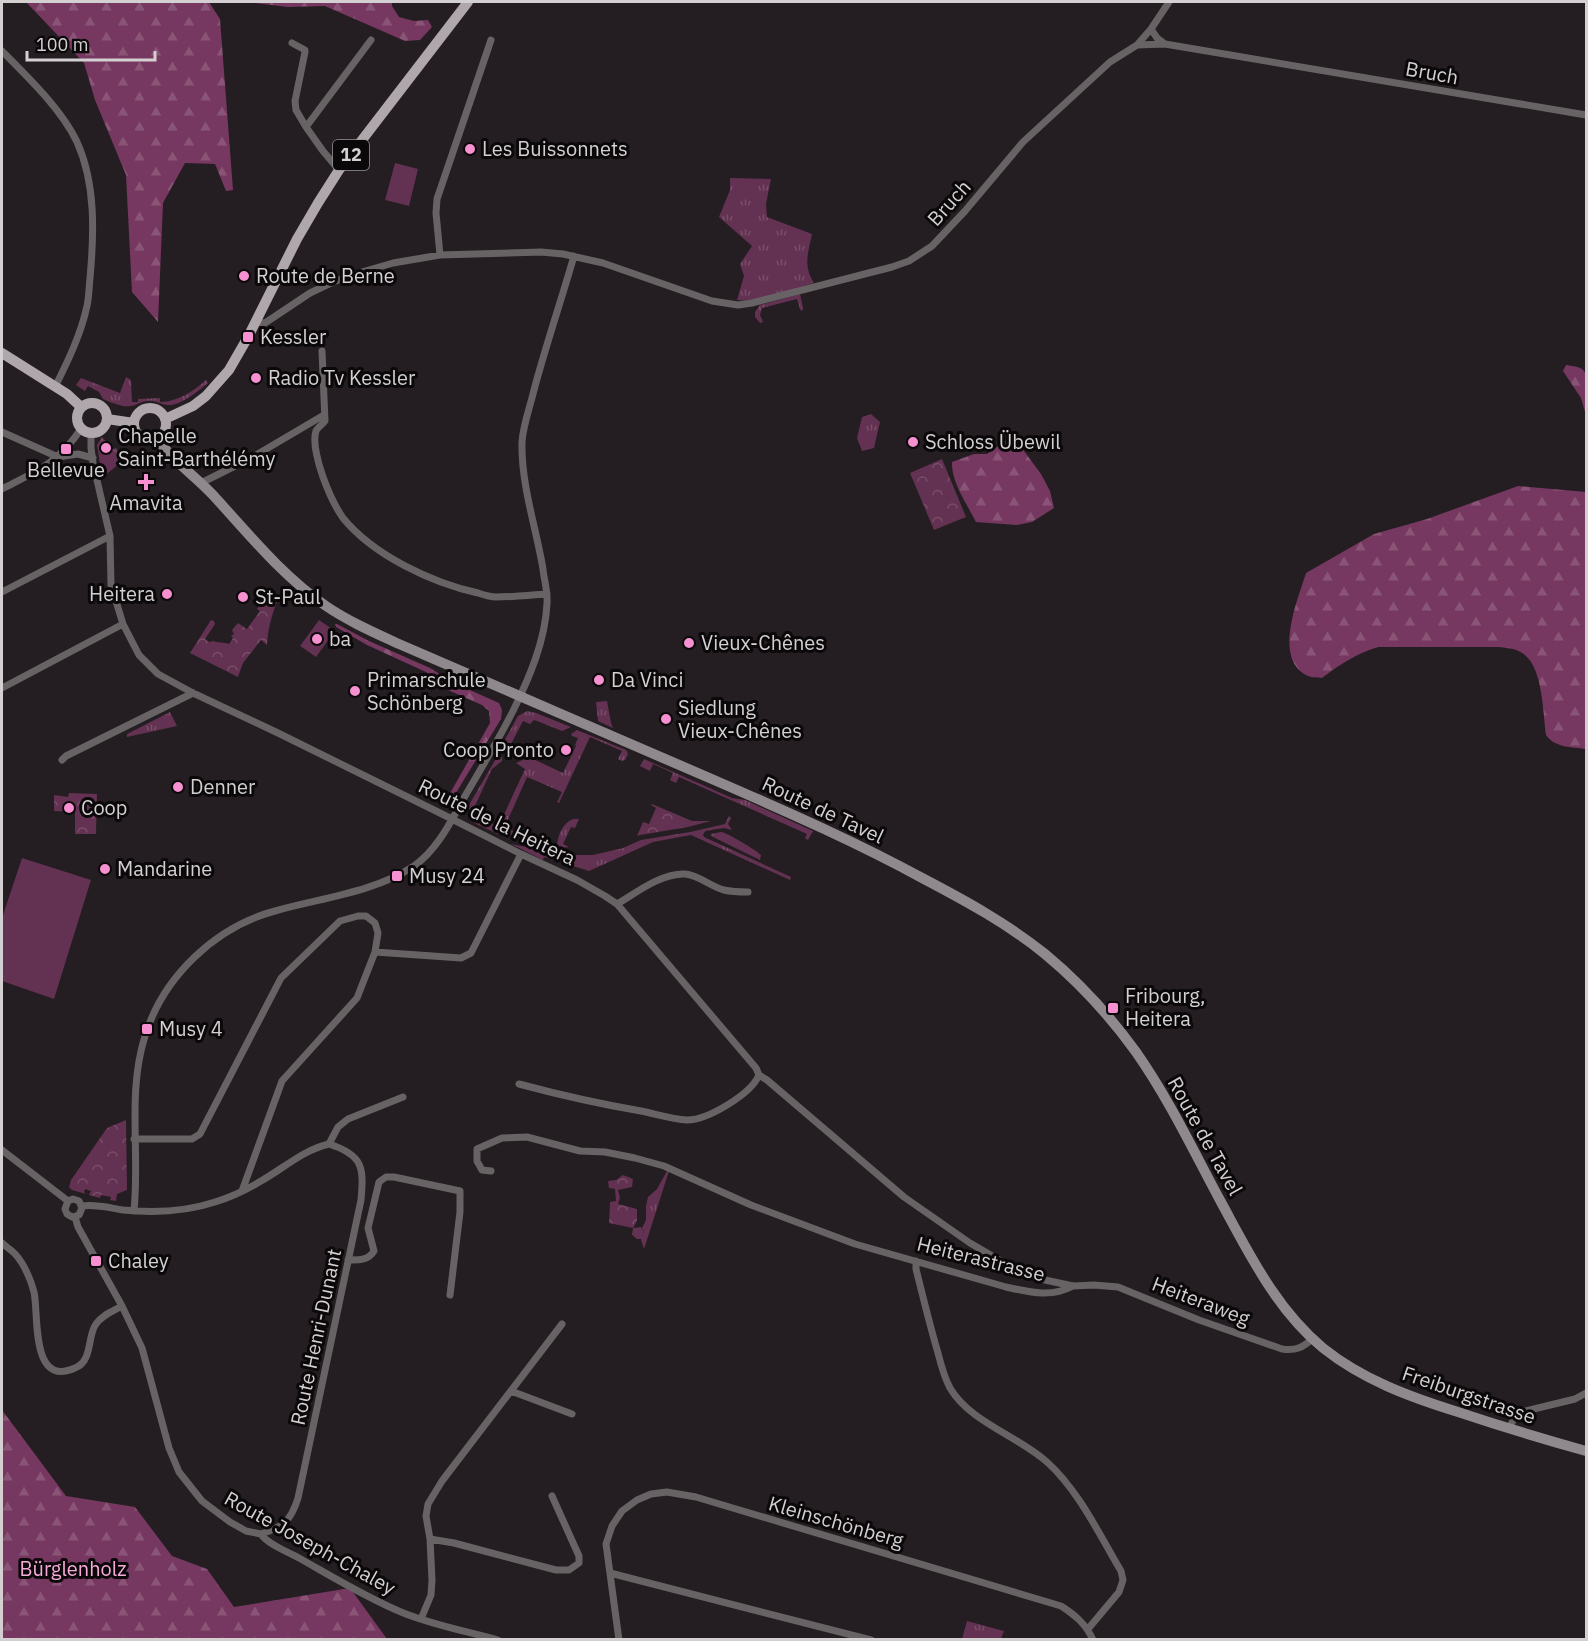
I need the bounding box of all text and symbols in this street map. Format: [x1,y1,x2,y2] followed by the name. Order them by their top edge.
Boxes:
[27,24,154,62] scale bar
[36,33,88,56] text: 100 m
[1404,55,1461,90] street label: Bruch
[482,135,628,162] place label: Les Buissonnets
[333,140,369,170] road number: 12
[463,142,477,156] marker: Les Buissonnets
[921,174,976,231] street label: Bruch
[256,262,395,289] place label: Route de Berne
[237,269,251,283] marker: Route de Berne
[260,323,326,350] place label: Kessler
[241,330,255,344] marker: Kessler
[268,364,415,391] place label: Radio Tv Kessler
[249,371,263,385] marker: Radio Tv Kessler
[118,422,275,472] place label: Chapelle Saint-Barthélémy
[925,428,1061,455] place label: Schloss Übewil
[906,435,920,449] marker: Schloss Übewil
[99,441,113,455] marker: Chapelle Saint-Barthélémy
[59,442,73,456] marker: Bellevue
[27,456,105,483] place label: Bellevue
[139,475,153,489] marker: Amavita
[109,489,183,516] place label: Amavita
[89,580,155,607] place label: Heitera
[255,583,321,610] place label: St-Paul
[160,587,174,601] marker: Heitera
[236,590,250,604] marker: St-Paul
[329,625,352,652] place label: ba
[701,629,825,656] place label: Vieux-Chênes
[310,632,324,646] marker: ba
[682,636,696,650] marker: Vieux-Chênes
[367,666,486,716] place label: Primarschule Schönberg
[611,666,683,693] place label: Da Vinci
[592,673,606,687] marker: Da Vinci
[348,684,362,698] marker: Primarschule Schönberg
[678,694,802,744] place label: Siedlung Vieux-Chênes
[659,712,673,726] marker: Siedlung Vieux-Chênes
[443,736,554,763] place label: Coop Pronto
[559,743,573,757] marker: Coop Pronto
[758,769,889,850] street label: Route de Tavel
[414,772,581,871] street label: Route de la Heitera
[190,773,255,800] place label: Denner
[171,780,185,794] marker: Denner
[81,794,127,821] place label: Coop
[62,801,76,815] marker: Coop
[117,855,212,882] place label: Mandarine
[98,862,112,876] marker: Mandarine
[409,862,485,889] place label: Musy 24
[390,869,404,883] marker: Musy 24
[1125,982,1205,1032] place label: Fribourg, Heitera
[1106,1001,1120,1015] marker: Fribourg, Heitera
[159,1015,223,1042] place label: Musy 4
[140,1022,154,1036] marker: Musy 4
[1162,1072,1249,1200] street label: Route de Tavel
[914,1230,1048,1287] street label: Heiterastrasse
[284,1246,347,1428] street label: Route Henri-Dunant
[108,1247,169,1274] place label: Chaley
[89,1254,103,1268] marker: Chaley
[1148,1270,1254,1332] street label: Heiteraweg
[1399,1359,1539,1430] street label: Freiburgstrasse
[220,1484,401,1601] street label: Route Joseph-Chaley
[766,1489,907,1554] street label: Kleinschönberg
[20,1555,126,1582] park label: Bürglenholz

